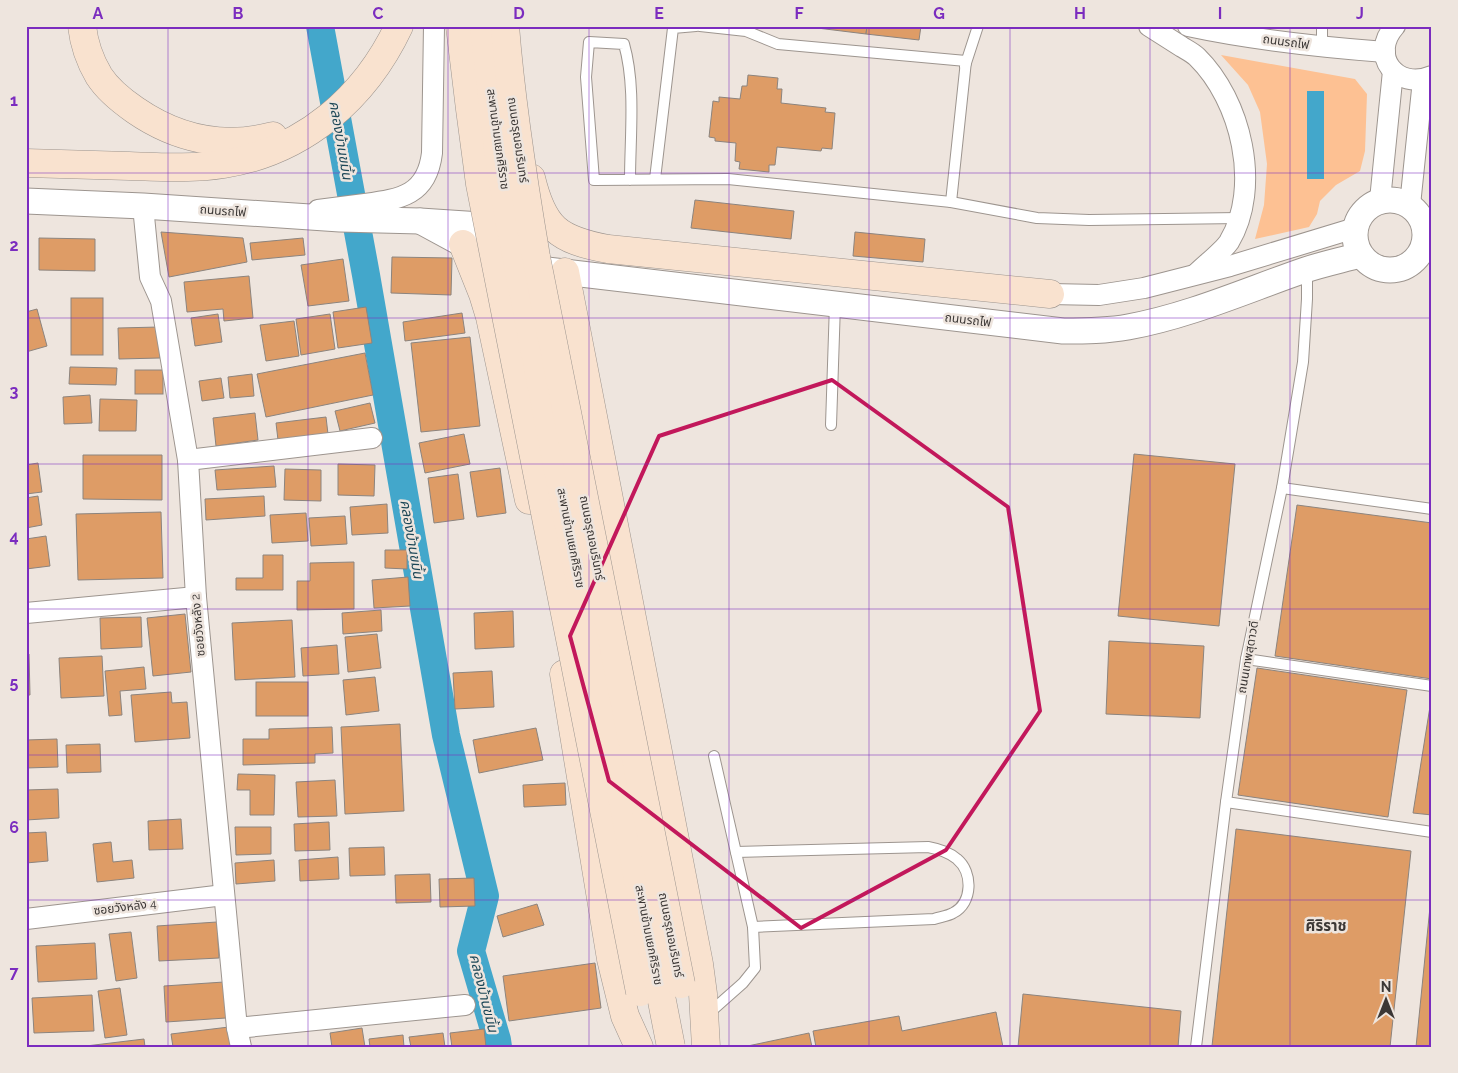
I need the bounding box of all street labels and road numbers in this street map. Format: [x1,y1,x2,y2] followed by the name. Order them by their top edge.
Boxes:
[1262,32,1310,52] street label: ถนนรถไฟ
[484,88,512,190] street label: สะพานข้ามแยกศิริราช
[505,96,531,184] street label: ถนนอรุณอมรินทร์
[199,202,247,220] street label: ถนนรถไฟ
[944,310,992,330] street label: ถนนรถไฟ
[554,487,588,589] street label: สะพานข้ามแยกศิริราช
[577,494,607,582] street label: ถนนอรุณอมรินทร์
[188,593,208,657] street label: ซอยวังหลัง 2
[1235,620,1261,694] street label: ถนนเทพสุดาวดี
[632,884,666,986] street label: สะพานข้ามแยกศิริราช
[656,891,686,979] street label: ถนนอรุณอมรินทร์
[93,896,158,918] street label: ซอยวังหลัง 4

